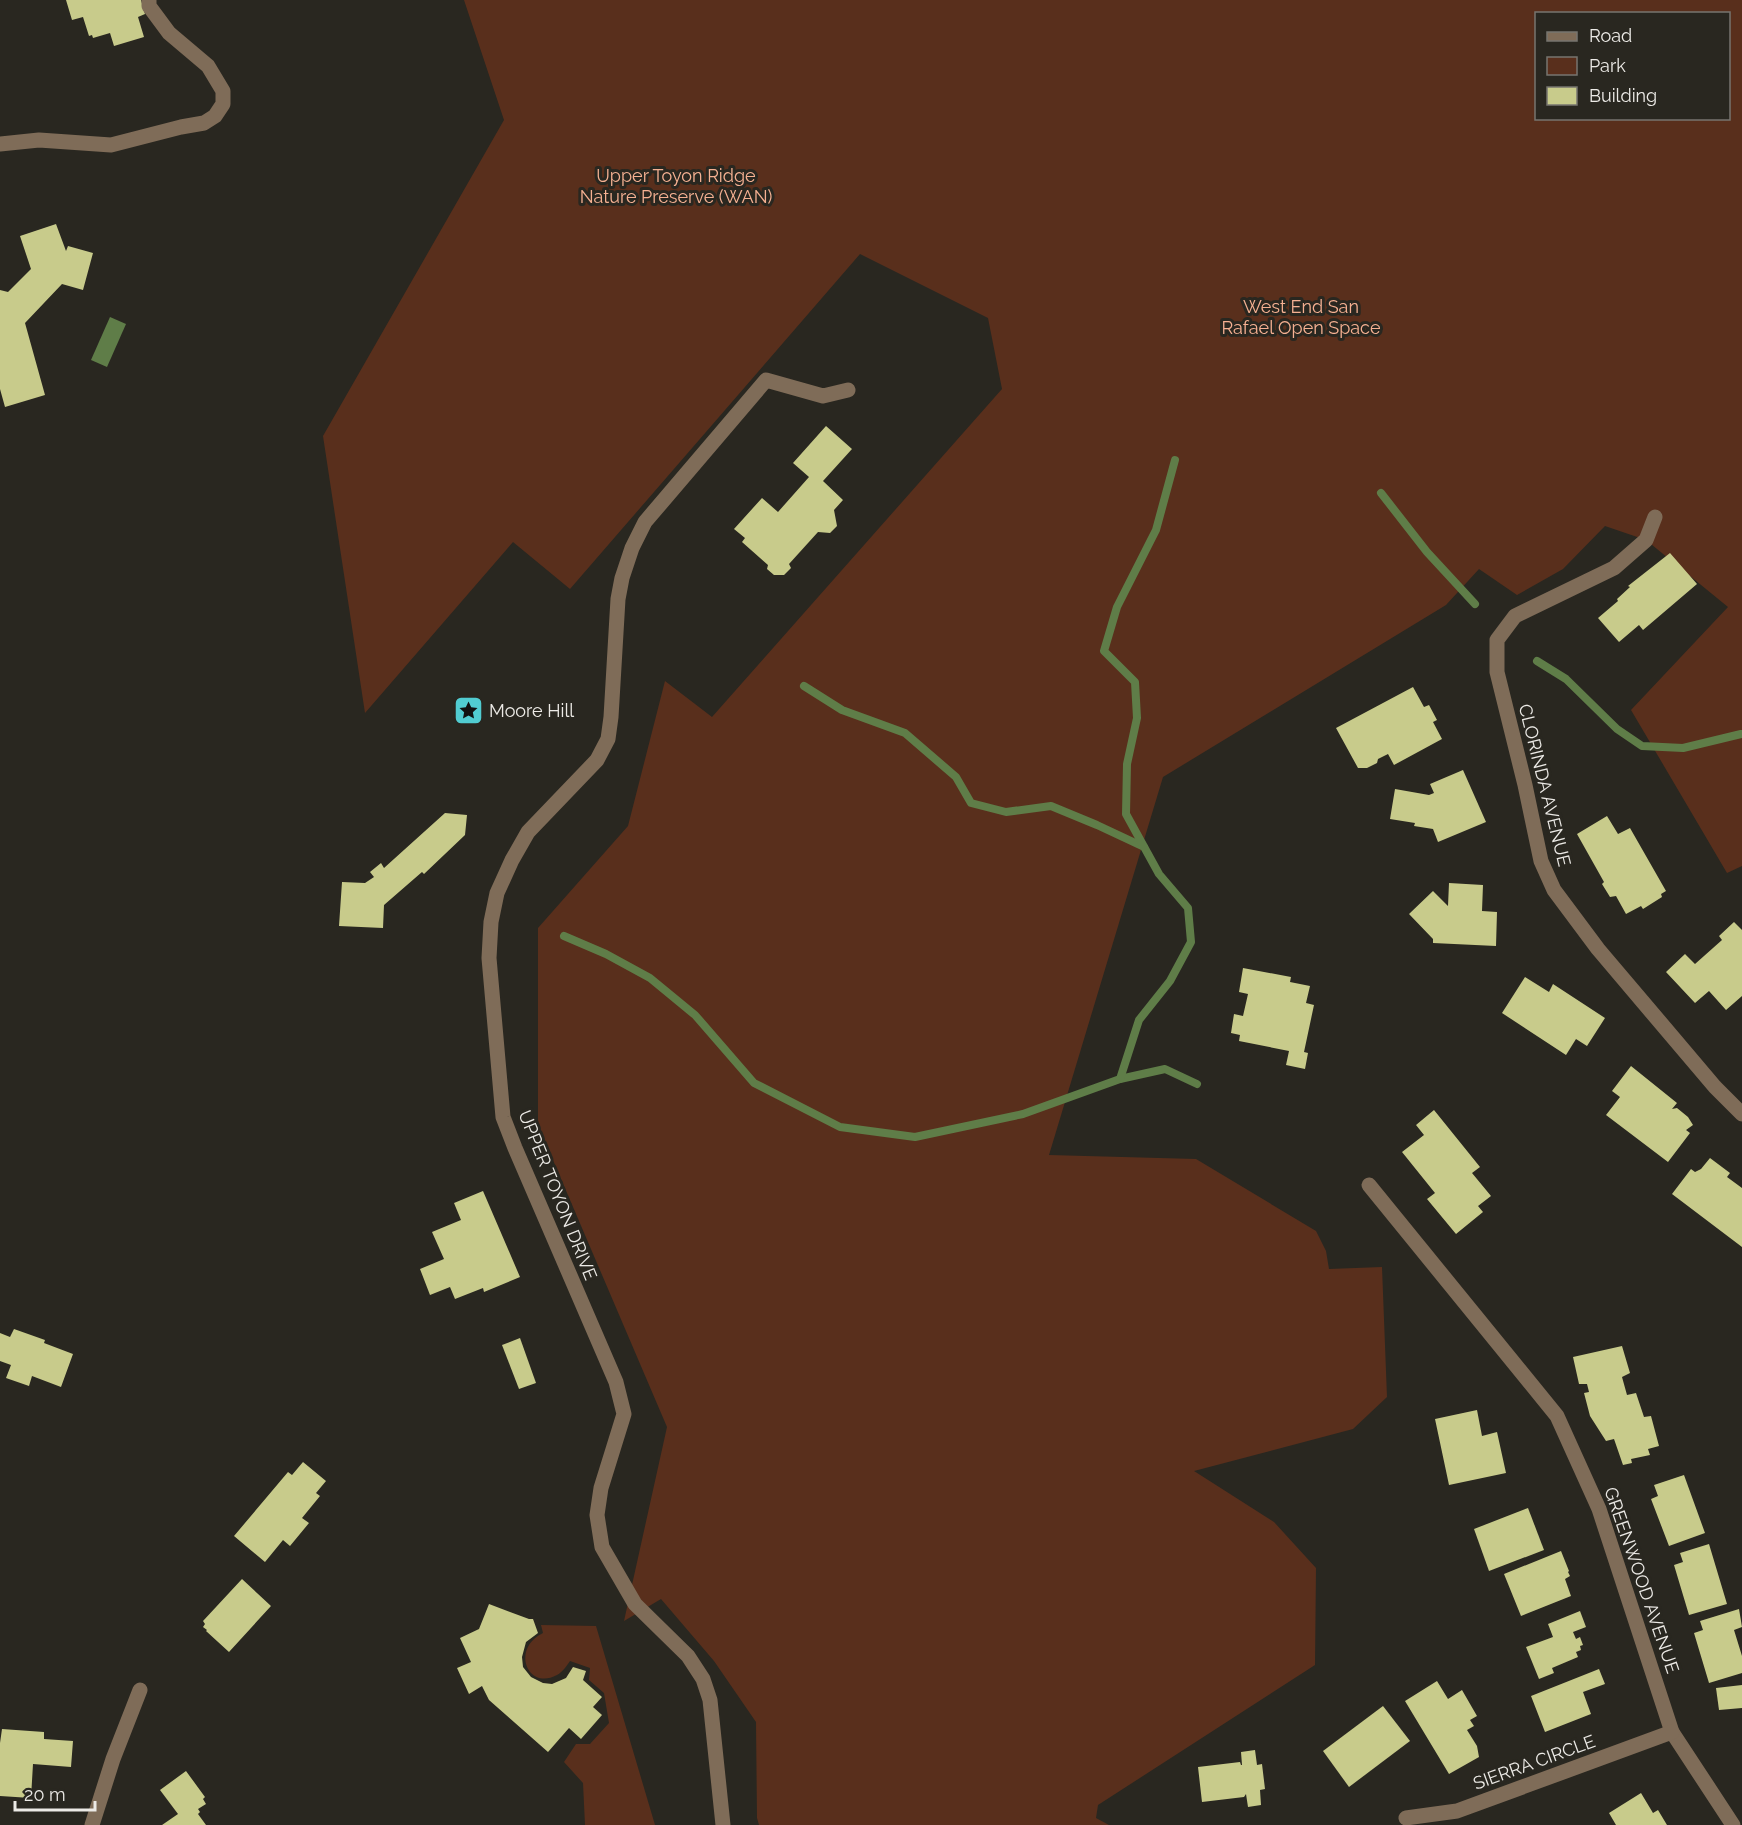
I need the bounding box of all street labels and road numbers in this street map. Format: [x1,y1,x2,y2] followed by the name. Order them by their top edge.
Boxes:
[1515,702,1575,868] street label: CLORINDA AVENUE
[514,1107,602,1283] street label: UPPER TOYON DRIVE
[1600,1484,1684,1676] street label: GREENWOOD AVENUE
[1470,1730,1598,1794] street label: SIERRA CIRCLE

